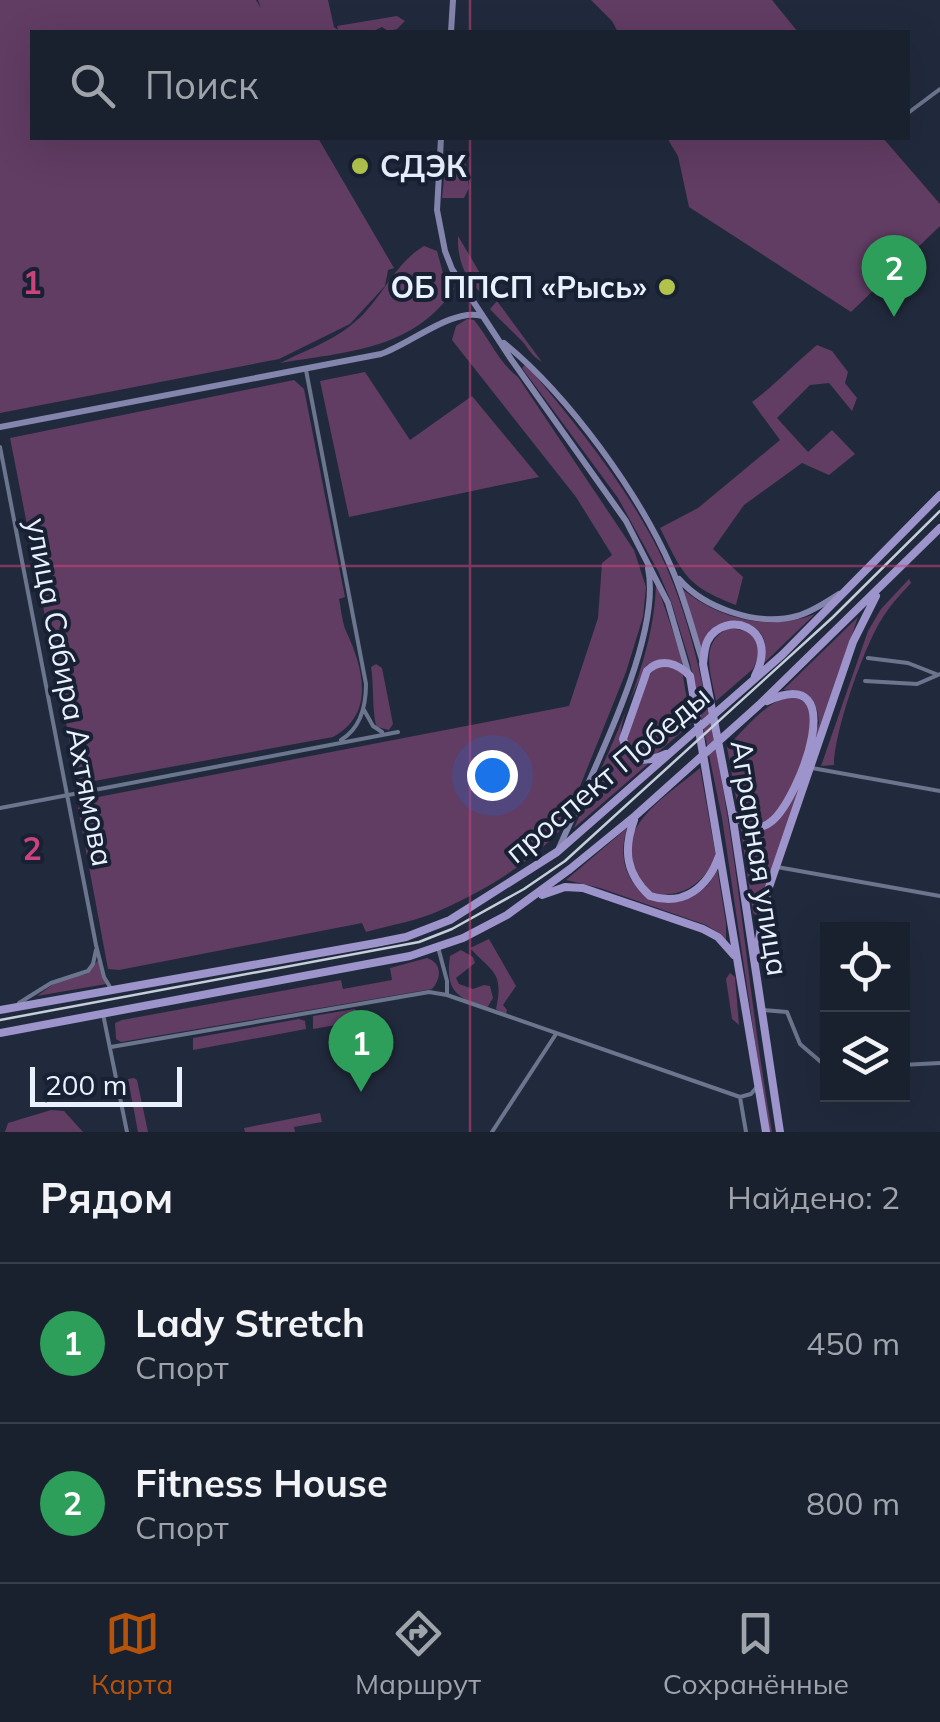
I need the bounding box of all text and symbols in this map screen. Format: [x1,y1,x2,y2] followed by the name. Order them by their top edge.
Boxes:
[30,30,910,140] search box
[65,58,120,113] icon: search
[145,61,258,109] text: Поиск
[380,147,467,185] place label: СДЭК
[349,155,371,177] marker: СДЭК
[862,234,926,317] pin: 2
[22,262,42,302] text: 1
[391,268,647,306] place label: ОБ ППСП «Рысь»
[656,276,678,298] marker: ОБ ППСП «Рысь»
[18,515,122,869] street label: улица Сабира Ахтямова
[497,677,717,871] street label: проспект Победы
[723,737,797,979] street label: Аграрная улица
[467,750,518,801] your location
[22,828,42,868] text: 2
[820,922,910,1102] map controls
[820,922,910,1012] button: locate
[328,1010,394,1092] pin: 1
[820,1012,910,1102] button: layers
[30,1062,182,1106] scale bar
[45,1067,127,1102] text: 200 m
[40,1171,173,1224] text: Рядом
[727,1177,900,1217] text: Найдено: 2
[135,1299,365,1347] text: Lady Stretch
[63,1323,82,1363] text: 1
[806,1323,900,1363] text: 450 m
[135,1347,229,1387] text: Спорт
[135,1459,388,1507] text: Fitness House
[63,1483,82,1523] text: 2
[806,1483,900,1523] text: 800 m
[135,1507,229,1547] text: Спорт
[91,1606,173,1701] tab: Карта
[355,1606,481,1701] tab: Маршрут
[663,1606,849,1701] tab: Сохранённые

